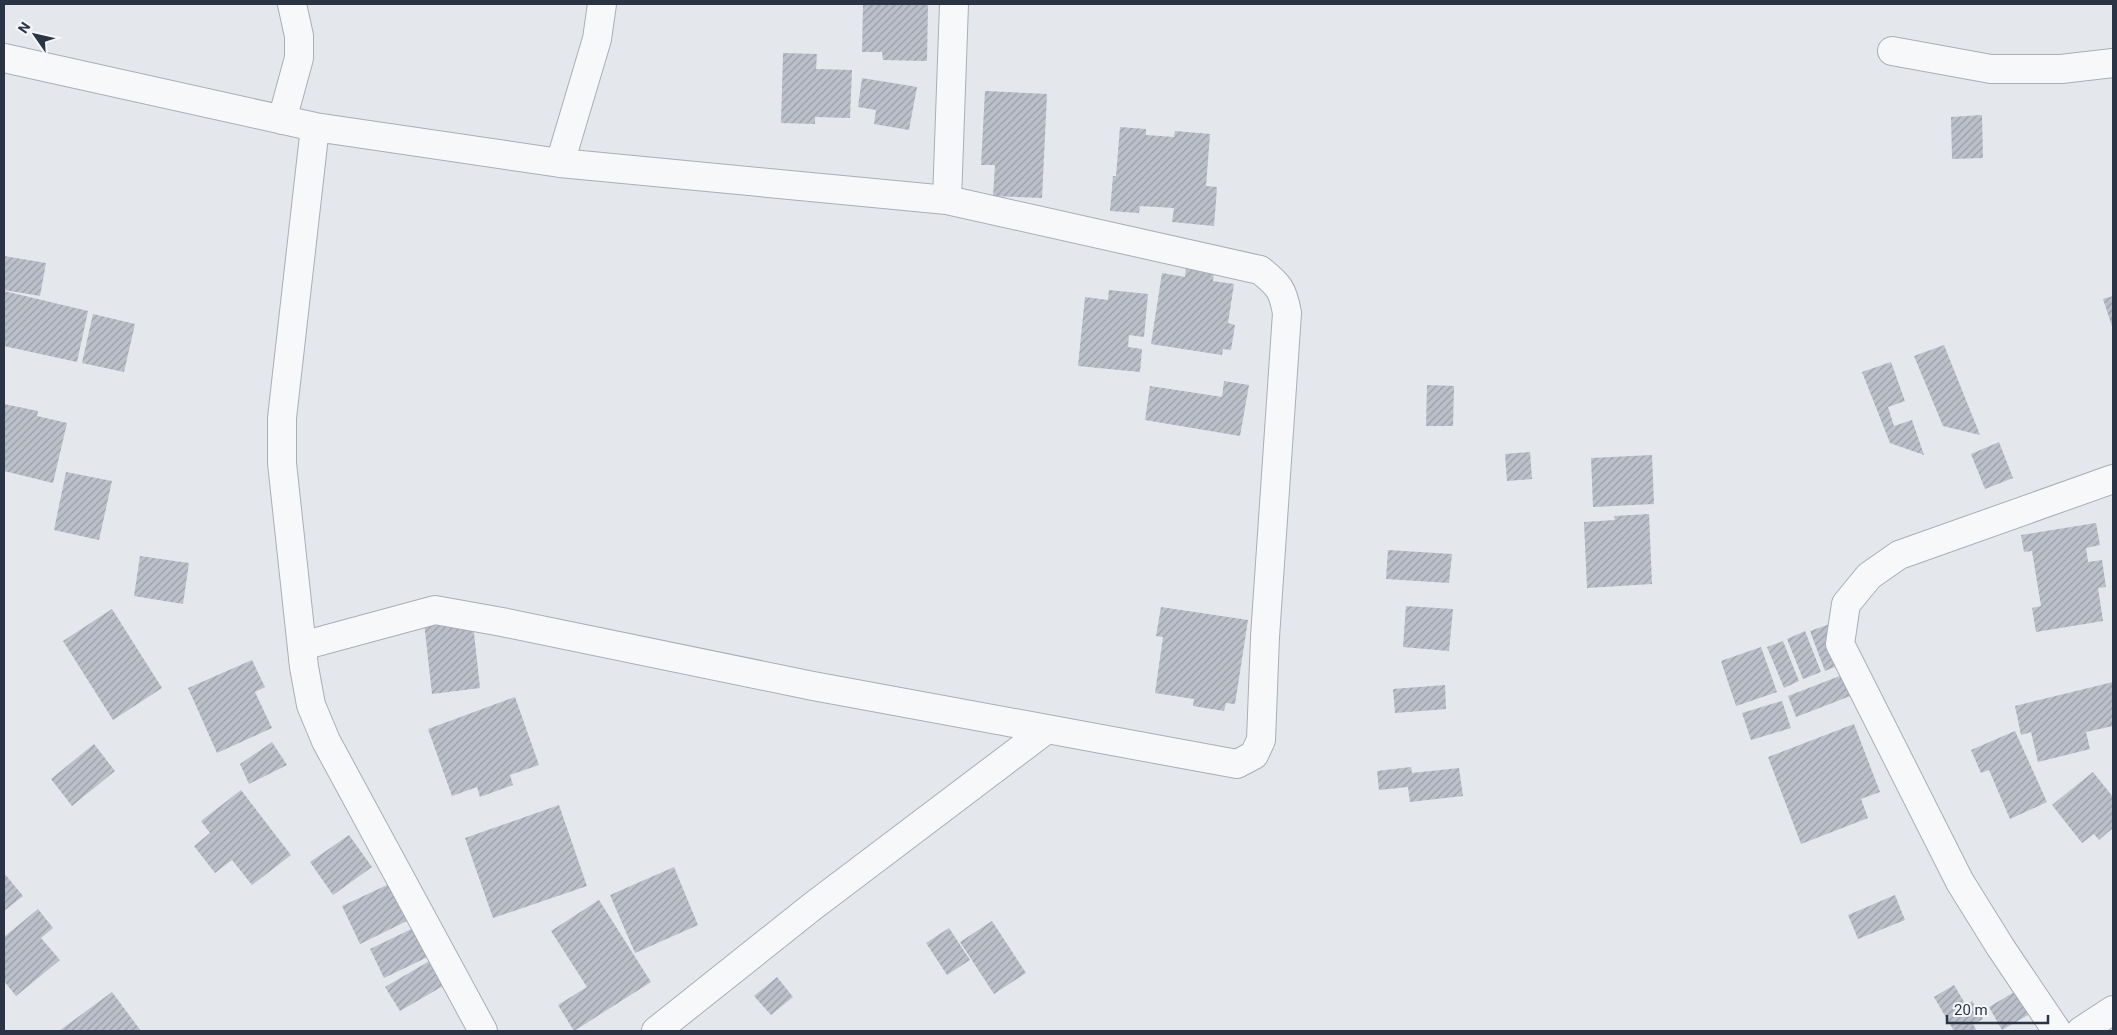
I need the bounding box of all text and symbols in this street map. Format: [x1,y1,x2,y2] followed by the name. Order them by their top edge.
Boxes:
[10,10,60,60] north arrow
[15,19,34,36] text: N
[1947,992,2048,1024] scale bar
[1954,1001,1988,1019] text: 20 m

